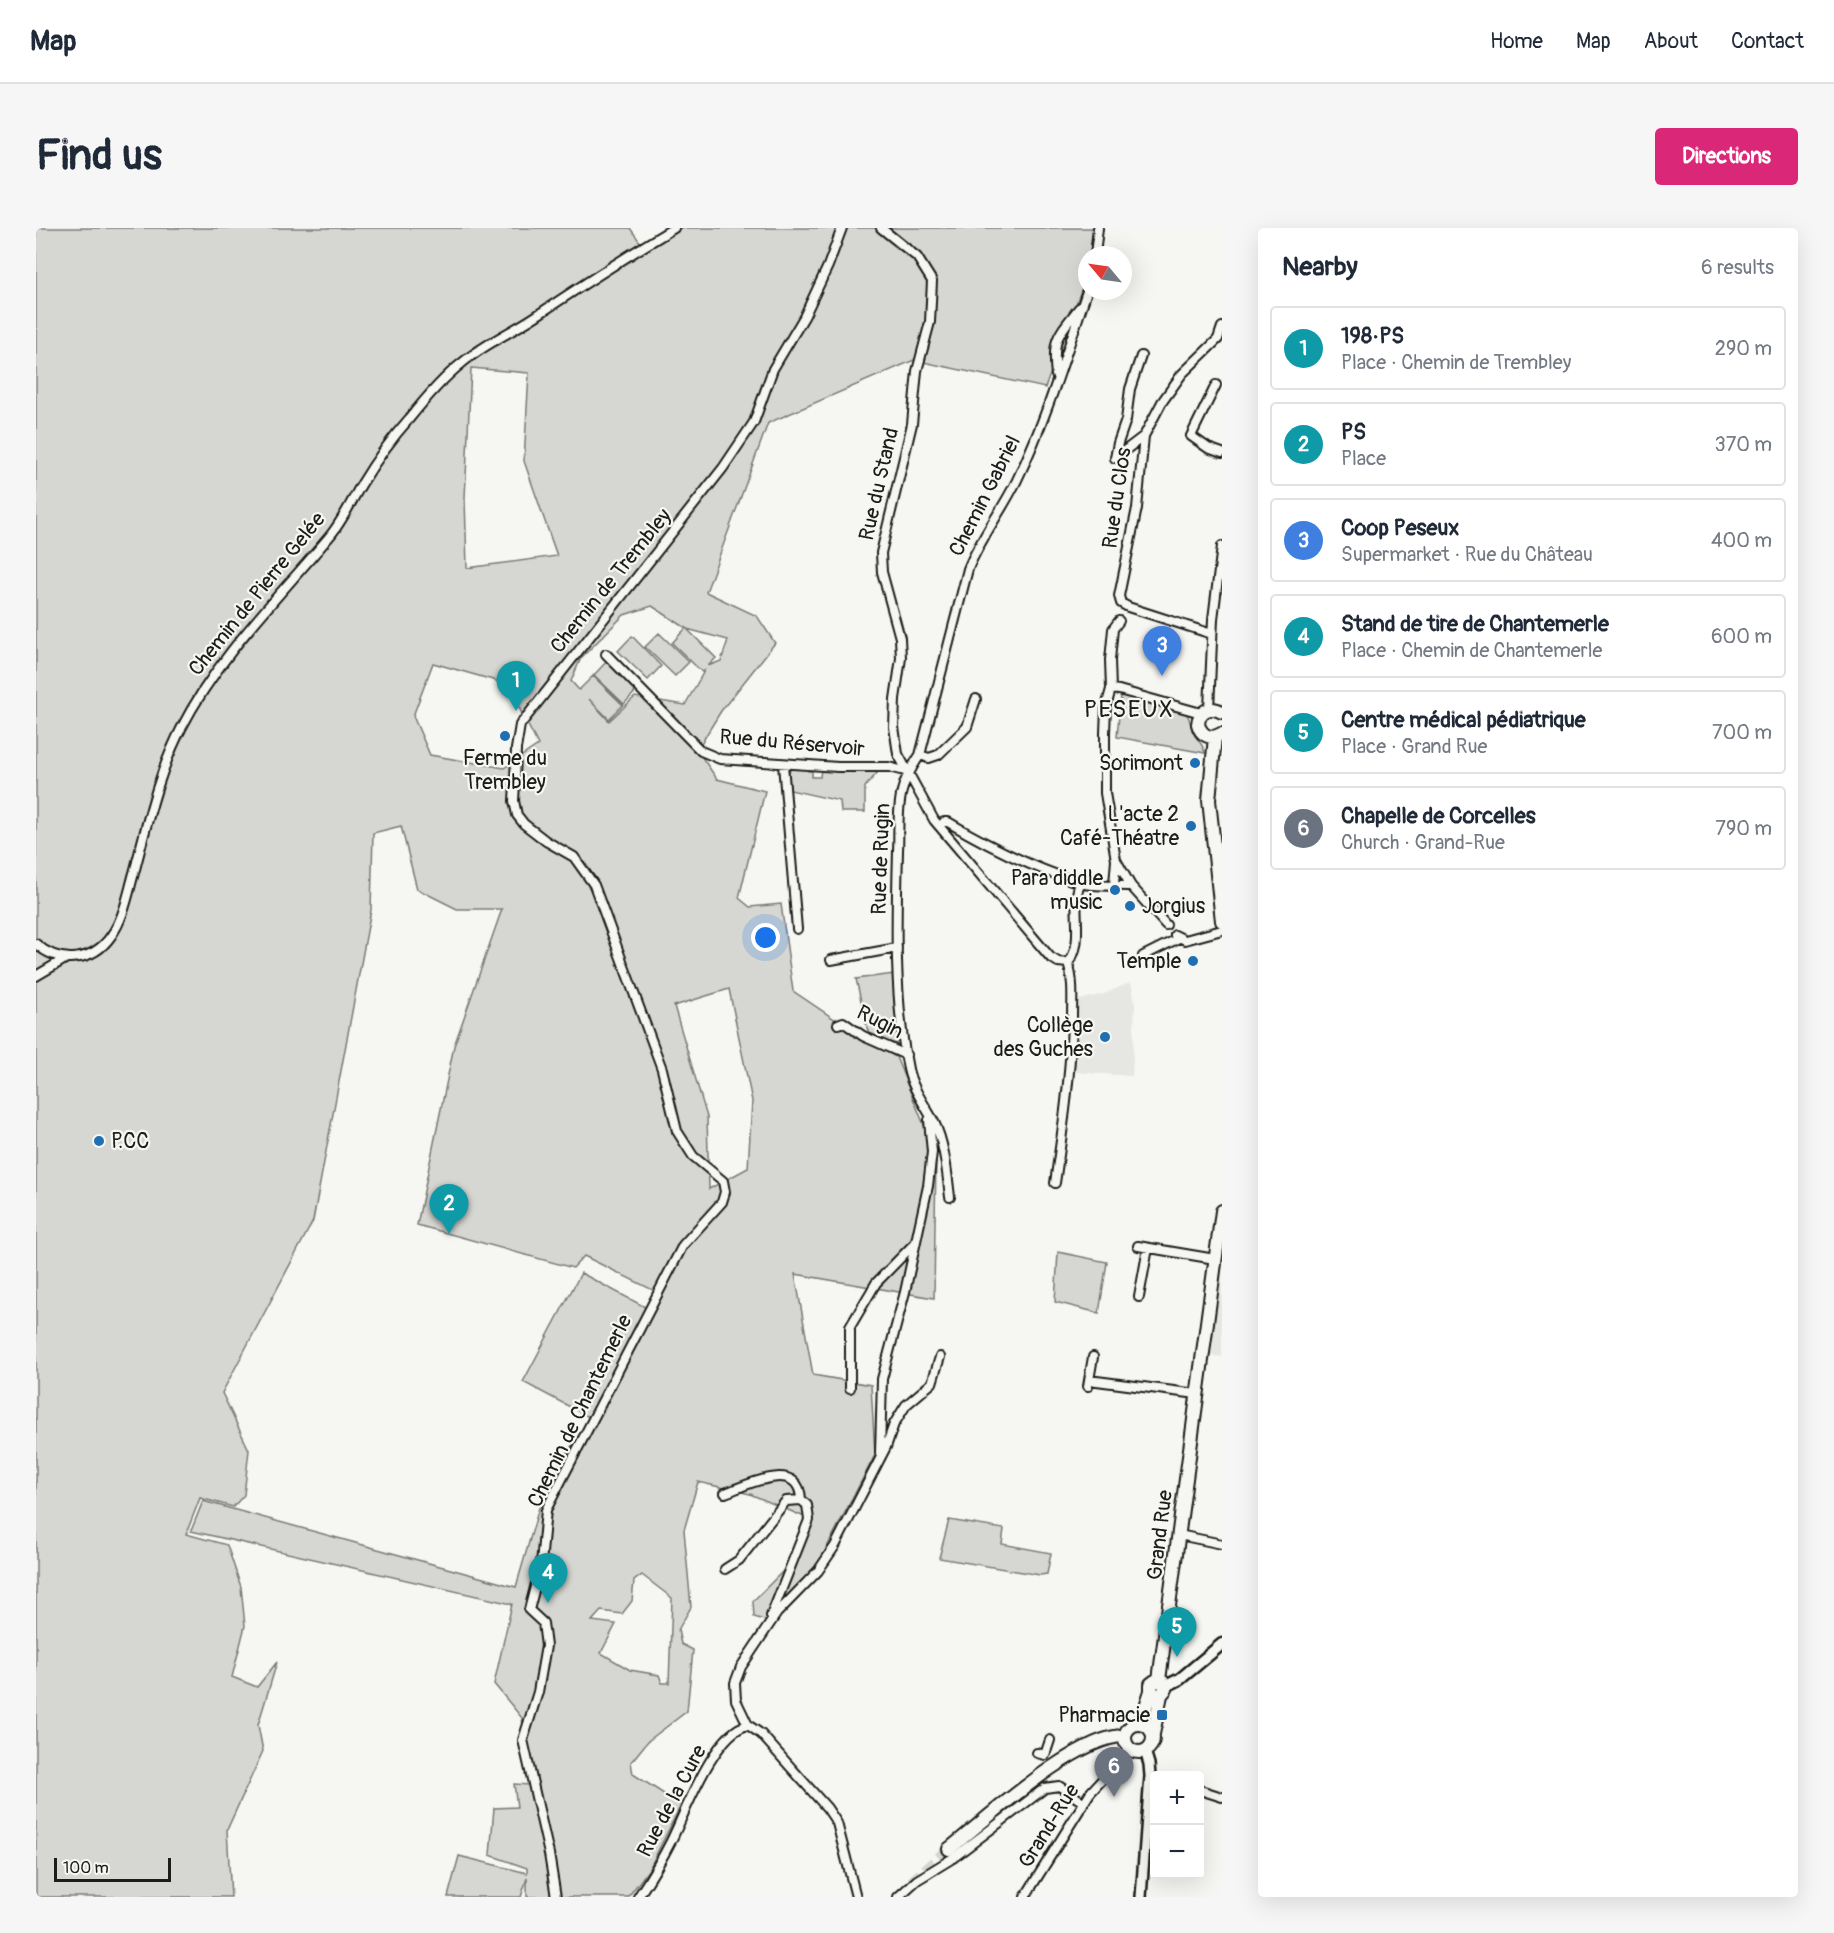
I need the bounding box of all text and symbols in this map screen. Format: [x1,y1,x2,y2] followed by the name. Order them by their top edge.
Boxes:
[30,24,76,59] text: Map
[1490,28,1543,55] text: Home
[1576,28,1611,55] text: Map
[1644,28,1698,55] text: About
[1731,28,1804,55] text: Contact
[1655,128,1798,185] button: Directions
[36,130,162,182] text: Find us
[1078,246,1132,300] north arrow
[1282,251,1358,283] text: Nearby
[1701,255,1774,280] text: 6 results
[1341,322,1404,350] text: 198·PS
[1300,336,1307,361] text: 1
[1715,336,1772,361] text: 290 m
[1341,350,1571,375] text: Place · Chemin de Trembley
[1341,418,1366,446] text: PS
[853,425,905,543] street label: Rue du Stand
[943,431,1027,561] street label: Chemin Gabriel
[1298,432,1309,457] text: 2
[1715,432,1772,457] text: 370 m
[1097,445,1138,550] street label: Rue du Clos
[1341,446,1386,471] text: Place
[544,503,678,659] street label: Chemin de Trembley
[183,506,332,681] street label: Chemin de Pierre Gelée
[1341,514,1459,542] text: Coop Peseux
[1298,528,1309,553] text: 3
[1711,528,1772,553] text: 400 m
[1341,542,1593,567] text: Supermarket · Rue du Château
[1341,610,1609,638] text: Stand de tire de Chantemerle
[1298,624,1309,649] text: 4
[1711,624,1772,649] text: 600 m
[1142,626,1182,676] pin: 3
[1341,638,1602,663] text: Place · Chemin de Chantemerle
[496,662,536,711] pin: 1
[1084,695,1174,724] district label: PESEUX
[1341,706,1586,734] text: Centre médical pédiatrique
[1298,720,1309,745] text: 5
[1712,720,1772,745] text: 700 m
[718,723,866,763] street label: Rue du Réservoir
[498,729,512,743] marker: Ferme du Trembley
[1341,734,1487,759] text: Place · Grand Rue
[463,745,547,796] place label: Ferme du Trembley
[1099,750,1184,777] place label: Sorimont
[1188,756,1202,770] marker: Sorimont
[1060,801,1180,852] place label: L'acte 2 Café-Théatre
[1341,802,1535,830] text: Chapelle de Corcelles
[866,803,896,915] street label: Rue de Rugin
[1298,816,1309,841] text: 6
[1715,816,1772,841] text: 790 m
[1184,819,1198,833] marker: L'acte 2 Café-Théatre
[1341,830,1505,855] text: Church · Grand-Rue
[1011,865,1104,916] place label: Para diddle music
[1108,883,1122,897] marker: Para diddle music
[1142,893,1206,920] place label: Jorgius
[1123,899,1137,913] marker: Jorgius
[751,923,780,952] your location
[1117,948,1182,975] place label: Temple
[1186,954,1200,968] marker: Temple
[852,999,908,1045] street label: Rugin
[993,1012,1094,1063] place label: Collège des Guches
[1098,1030,1112,1044] marker: Collège des Guches
[111,1128,149,1155] place label: P.CC
[92,1134,106,1148] marker: P.CC
[430,1184,468,1234] pin: 2
[522,1310,639,1512] street label: Chemin de Chantemerle
[1141,1488,1179,1581] street label: Grand Rue
[528,1554,568,1603] pin: 4
[1158,1608,1196,1657] pin: 5
[1058,1702,1151,1729] place label: Pharmacie
[1155,1708,1169,1722] marker: Pharmacie
[631,1740,713,1862] street label: Rue de la Cure
[1094,1748,1134,1797] pin: 6
[1150,1771,1204,1879] map controls
[1150,1771,1204,1825] button: +
[1012,1778,1086,1873] street label: Grand-Rue
[1150,1825,1204,1879] button: −
[54,1855,171,1882] scale bar
[63,1858,109,1878] text: 100 m

